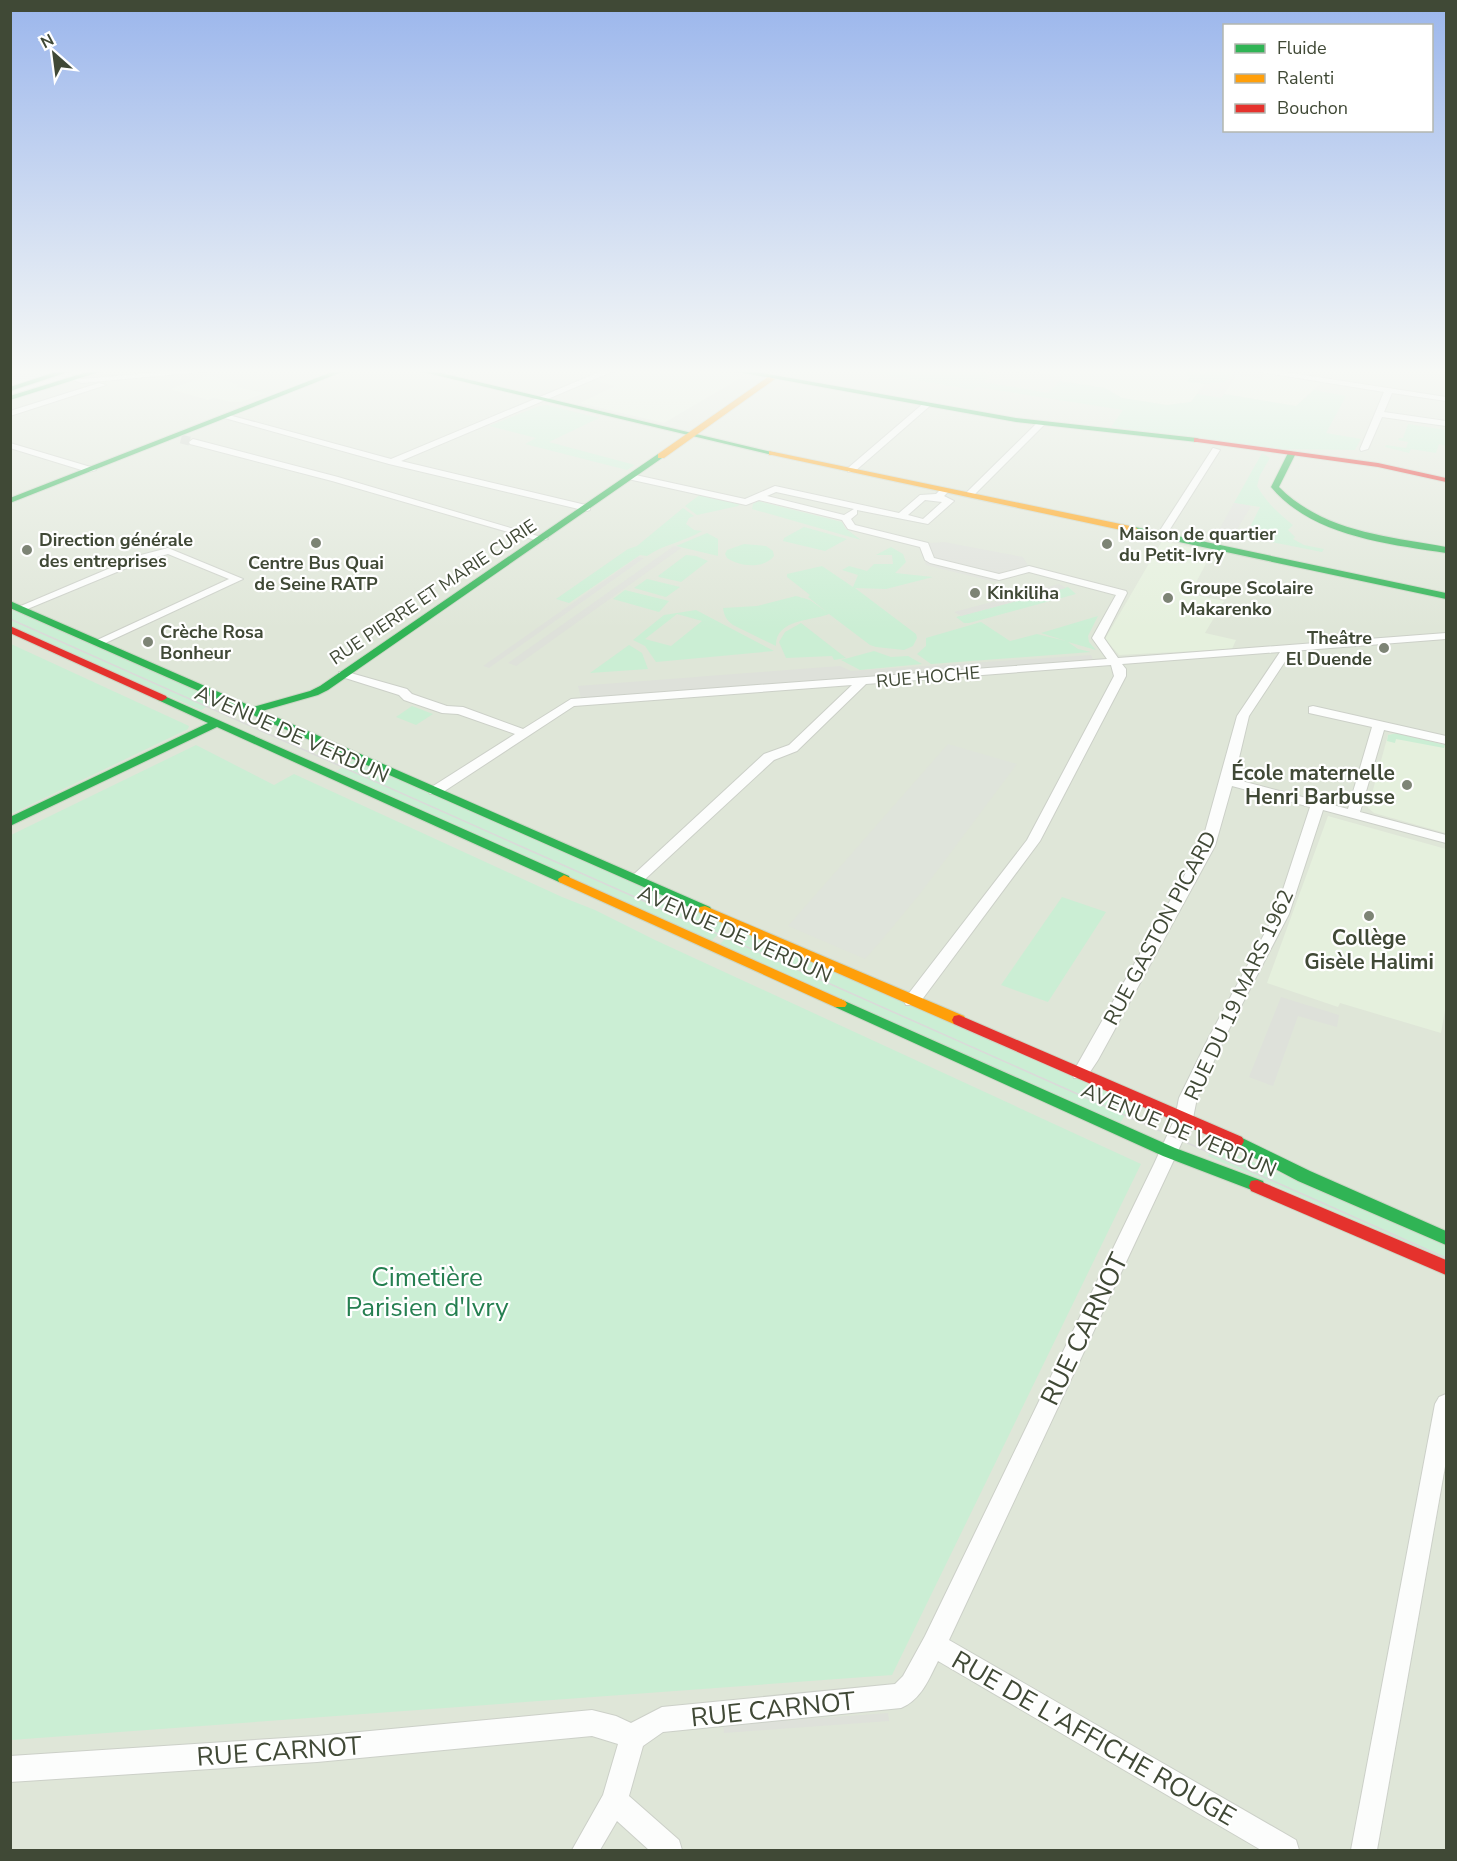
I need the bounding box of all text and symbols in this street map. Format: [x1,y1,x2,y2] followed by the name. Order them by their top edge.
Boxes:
[24,24,84,84] north arrow
[1223,24,1433,132] legend
[37,29,58,54] text: N
[1277,36,1327,60] text: Fluide
[1277,66,1334,90] text: Ralenti
[1277,96,1348,120] text: Bouchon
[325,514,541,670] street label: RUE PIERRE ET MARIE CURIE
[1119,522,1276,567] place label: Maison de quartier du Petit-Ivry
[39,528,193,573] place label: Direction générale des entreprises
[309,536,323,550] marker: Centre Bus Quai de Seine RATP
[1100,537,1114,551] marker: Maison de quartier du Petit-Ivry
[20,543,34,557] marker: Direction générale des entreprises
[248,551,384,596] place label: Centre Bus Quai de Seine RATP
[1180,576,1313,621] place label: Groupe Scolaire Makarenko
[987,581,1059,605] place label: Kinkiliha
[968,586,982,600] marker: Kinkiliha
[1161,591,1175,605] marker: Groupe Scolaire Makarenko
[160,620,264,665] place label: Crèche Rosa Bonheur
[1286,626,1372,671] place label: Theâtre El Duende
[141,635,155,649] marker: Crèche Rosa Bonheur
[1377,641,1391,655] marker: Theâtre El Duende
[875,661,981,693] street label: RUE HOCHE
[191,679,393,789] street label: AVENUE DE VERDUN
[1231,759,1395,811] place label: École maternelle Henri Barbusse
[1400,778,1414,792] marker: École maternelle Henri Barbusse
[1097,826,1223,1030] street label: RUE GASTON PICARD
[634,879,836,989] street label: AVENUE DE VERDUN
[1178,885,1300,1105] street label: RUE DU 19 MARS 1962
[1362,909,1376,923] marker: Collège Gisèle Halimi
[1304,924,1434,976] place label: Collège Gisèle Halimi
[1077,1076,1281,1184] street label: AVENUE DE VERDUN
[1033,1247,1137,1411] street label: RUE CARNOT
[345,1260,509,1325] park label: Cimetière Parisien d'Ivry
[945,1643,1242,1834] street label: RUE DE L'AFFICHE ROUGE
[689,1683,857,1736] street label: RUE CARNOT
[195,1728,363,1775] street label: RUE CARNOT

